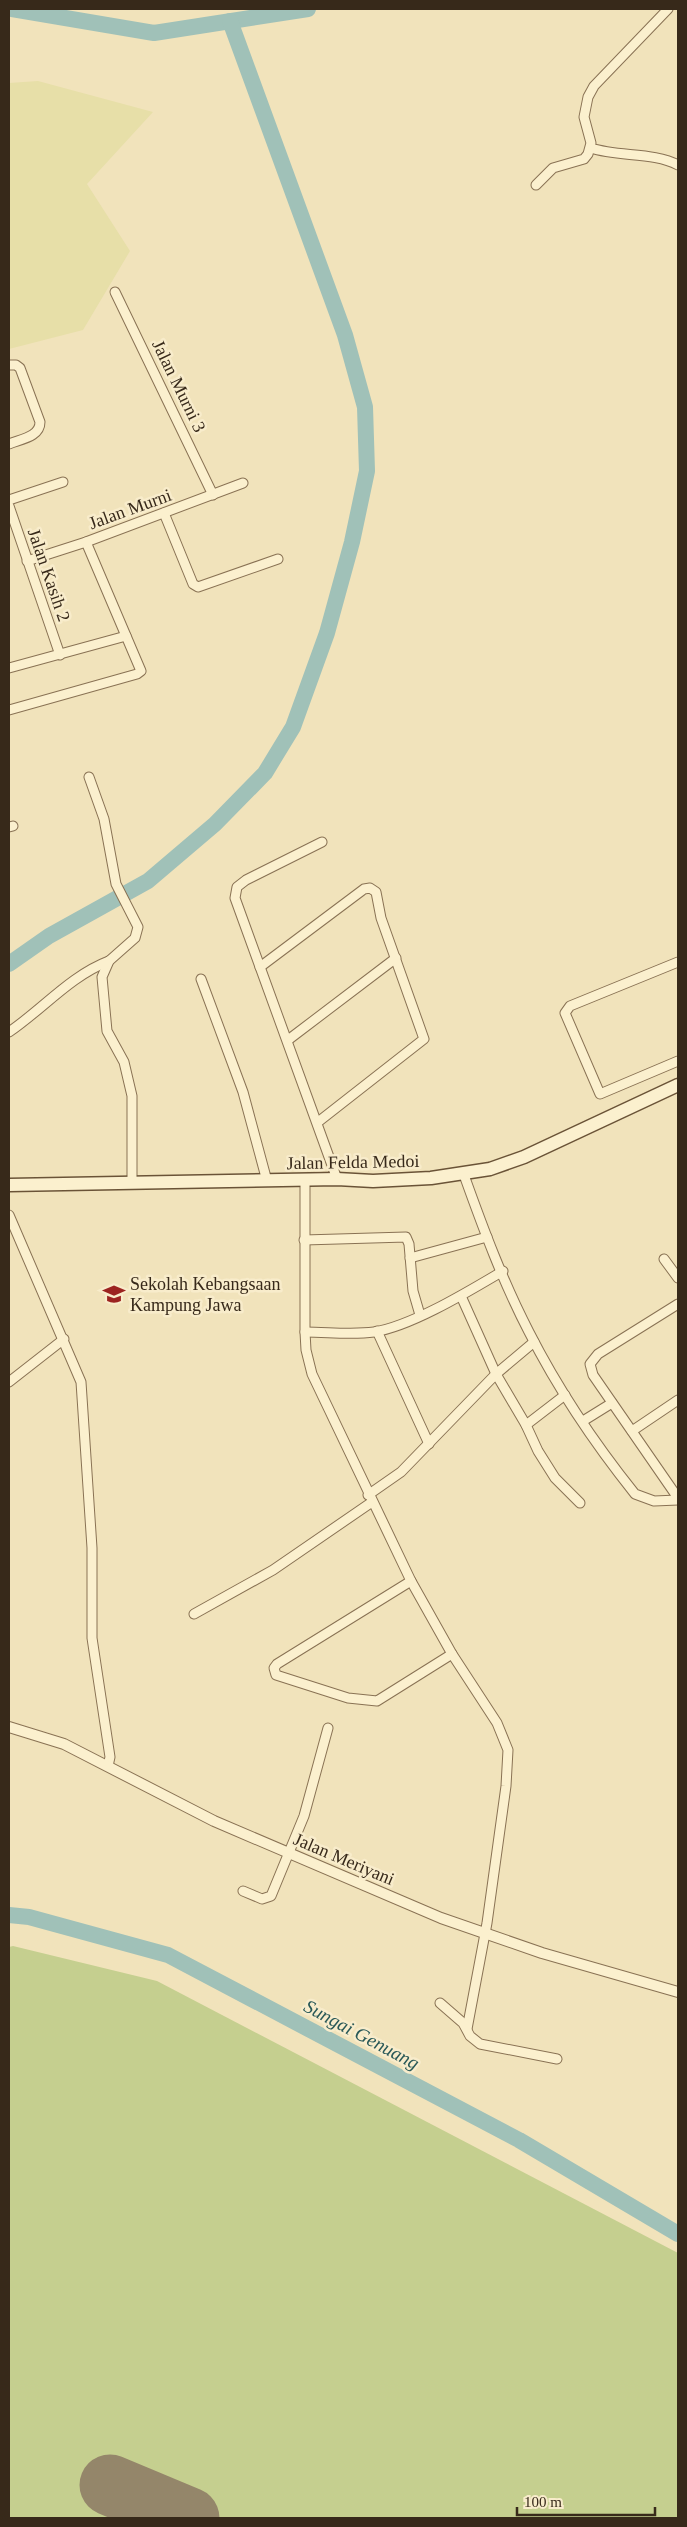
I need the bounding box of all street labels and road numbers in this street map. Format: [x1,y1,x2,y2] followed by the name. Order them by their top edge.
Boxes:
[148,337,210,435] street label: Jalan Murni 3
[86,485,174,533] street label: Jalan Murni
[24,526,74,624] street label: Jalan Kasih 2
[286,1151,420,1173] street label: Jalan Felda Medoi
[291,1829,397,1889] street label: Jalan Meriyani

